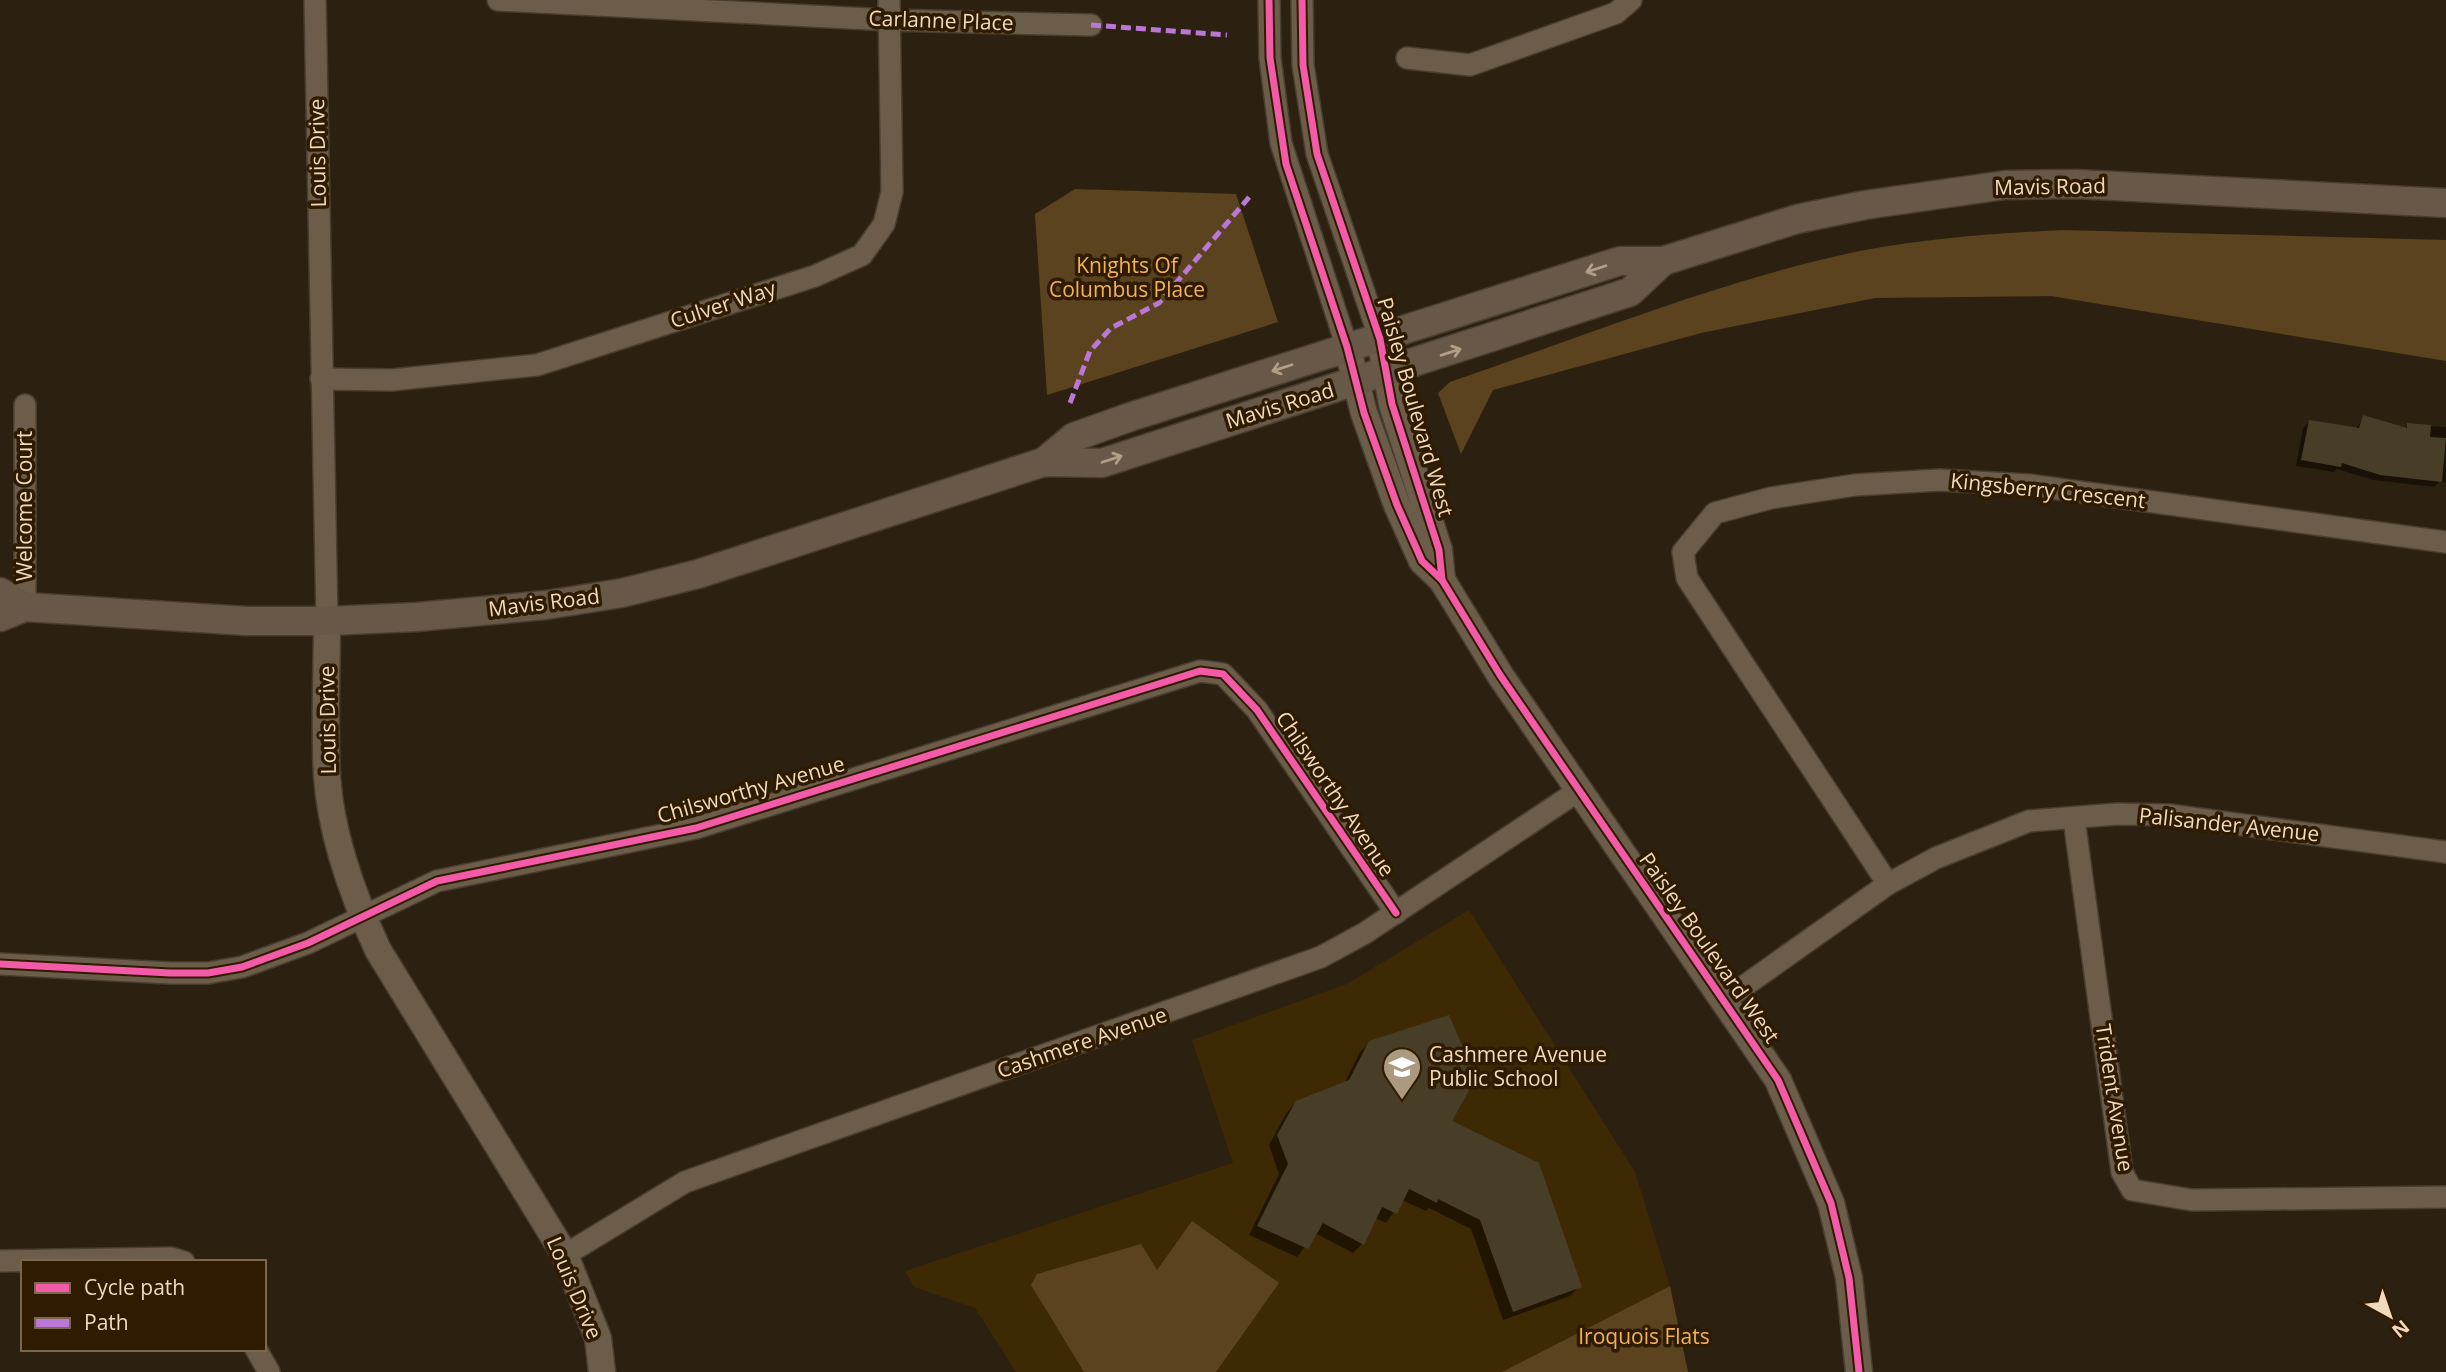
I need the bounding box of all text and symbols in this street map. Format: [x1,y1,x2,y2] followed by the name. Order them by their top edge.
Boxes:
[868,3,1014,37] street label: Carlanne Place
[302,98,332,208] street label: Louis Drive
[1994,171,2106,201] street label: Mavis Road
[1049,251,1205,303] park label: Knights Of Columbus Place
[1585,263,1607,276] one-way arrow
[666,274,779,334] street label: Culver Way
[1371,294,1461,519] street label: Paisley Boulevard West
[1439,345,1461,357] one-way arrow
[1271,363,1293,375] one-way arrow
[1222,375,1337,435] street label: Mavis Road
[10,431,38,581] street label: Welcome Court
[1100,452,1122,464] one-way arrow
[1949,466,2147,514] street label: Kingsberry Crescent
[487,581,601,623] street label: Mavis Road
[312,665,342,775] street label: Louis Drive
[1270,705,1402,882] street label: Chilsworthy Avenue
[654,749,848,829] street label: Chilsworthy Avenue
[2138,801,2321,847] street label: Palisander Avenue
[1633,847,1786,1048] street label: Paisley Boulevard West
[993,1000,1170,1084] street label: Cashmere Avenue
[2090,1022,2140,1174] street label: Trident Avenue
[1429,1040,1607,1092] place label: Cashmere Avenue Public School
[1381,1046,1423,1101] school or university icon: Cashmere Avenue Public School
[541,1232,609,1343] street label: Louis Drive
[21,1260,266,1351] legend
[84,1273,185,1301] text: Cycle path
[2355,1281,2425,1351] north arrow
[84,1308,129,1336] text: Path
[2387,1314,2415,1344] text: N
[1578,1322,1710,1350] park label: Iroquois Flats

